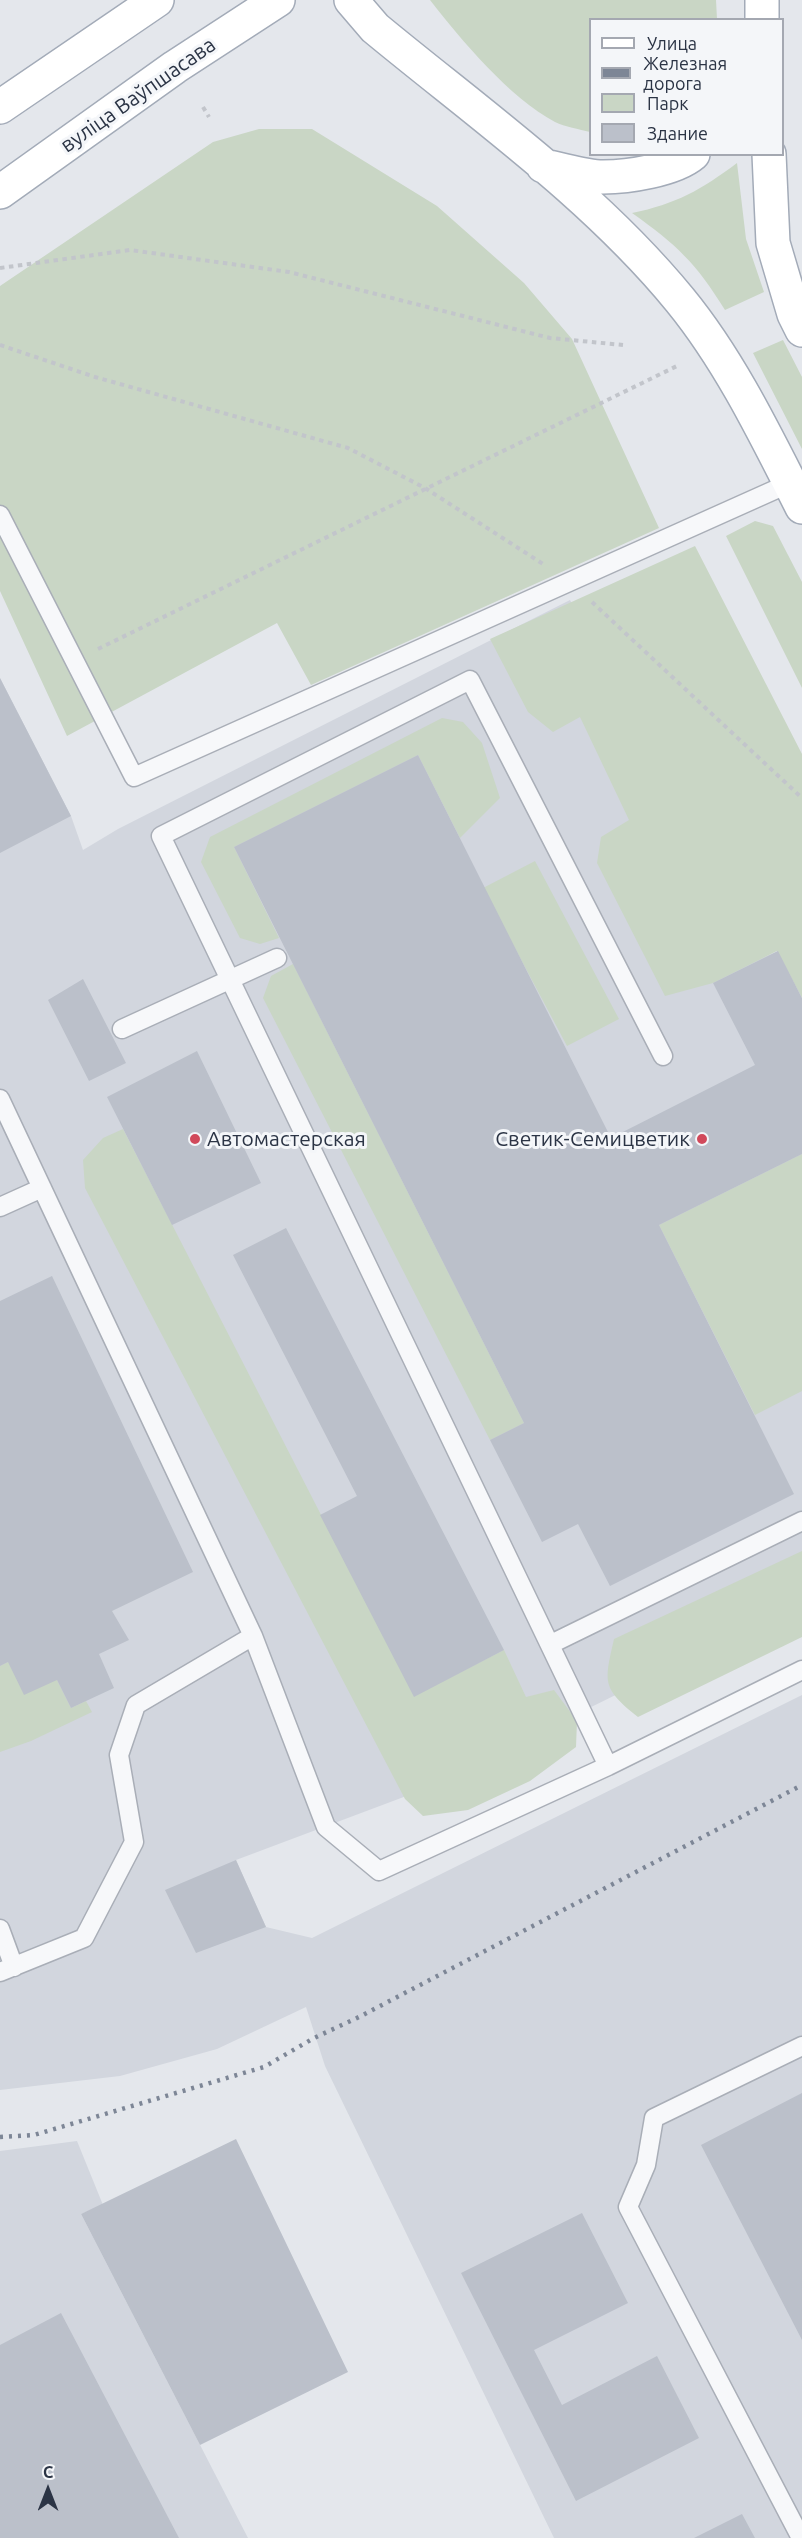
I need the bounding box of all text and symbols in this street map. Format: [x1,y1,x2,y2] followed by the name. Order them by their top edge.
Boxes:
[589,18,784,156] legend
[56,32,220,158] street label: вуліца Ваўпшасава
[647,33,697,53] text: Улица
[643,53,727,93] text: Железная дорога
[647,93,688,113] text: Парк
[647,123,708,143] text: Здание
[207,1126,366,1152] place label: Автомастерская
[495,1126,690,1152] place label: Светик-Семицветик
[188,1132,202,1146] marker: Автомастерская
[695,1132,709,1146] marker: Светик-Семицветик
[18,2460,78,2520] north arrow
[43,2463,53,2481] text: С

